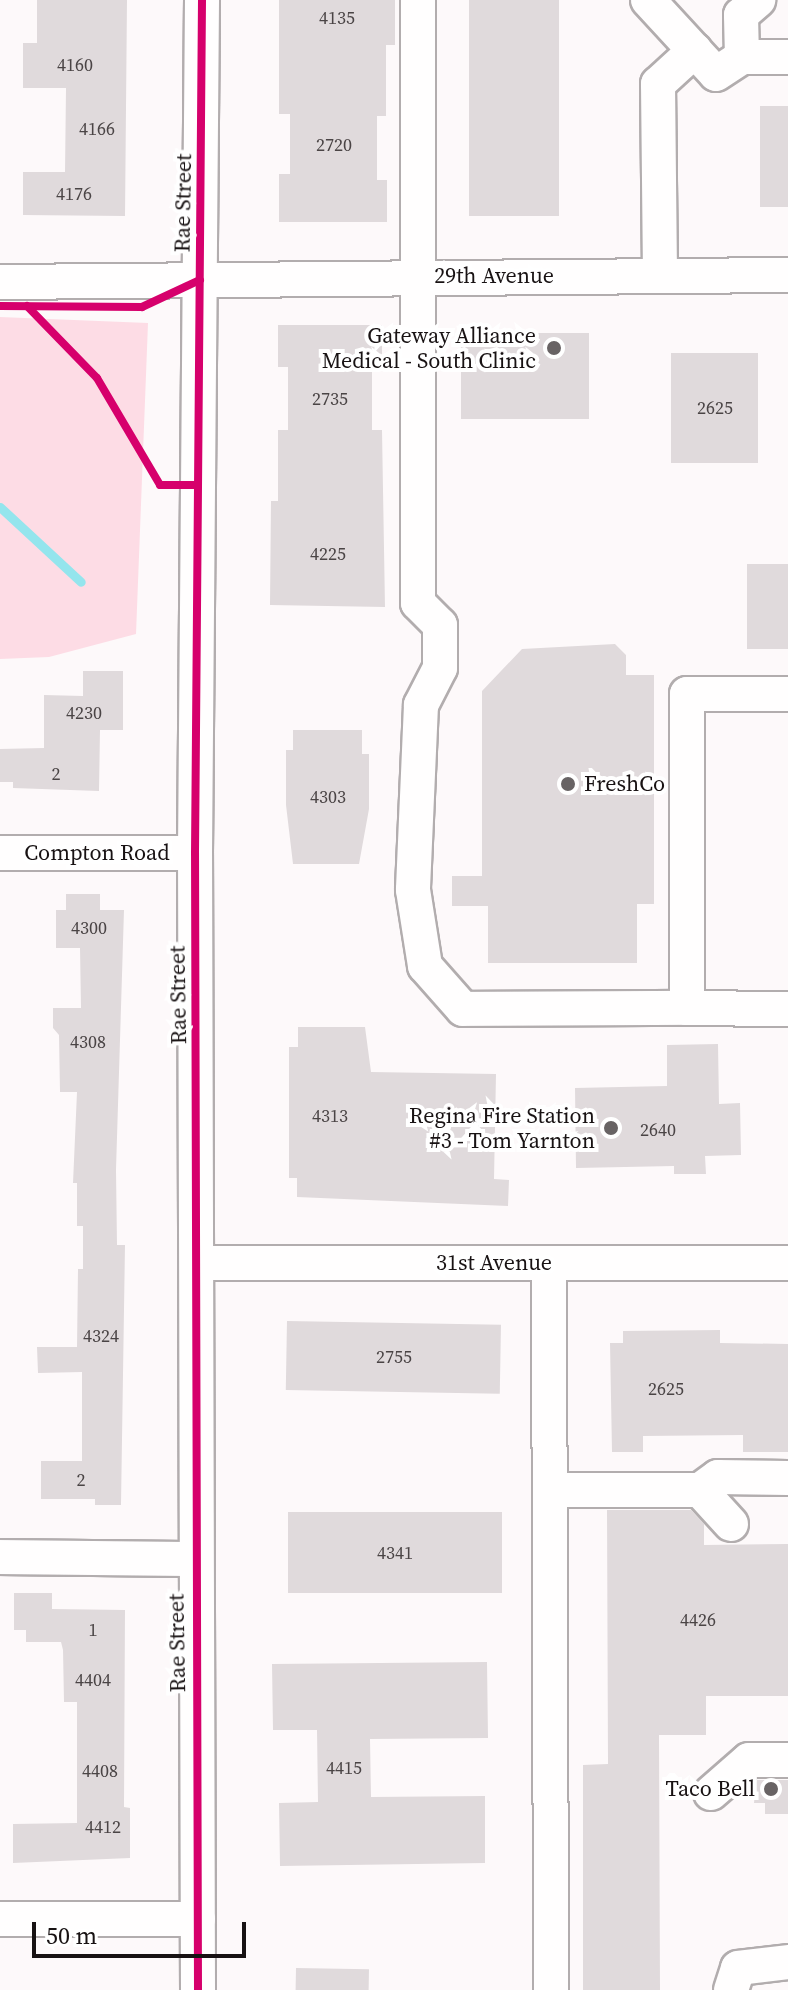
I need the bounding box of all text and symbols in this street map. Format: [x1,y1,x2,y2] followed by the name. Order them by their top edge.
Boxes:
[319,7,355,29] house number: 4135
[57,54,93,76] house number: 4160
[79,118,115,140] house number: 4166
[316,134,352,156] house number: 2720
[169,153,197,253] street label: Rae Street
[56,183,92,205] house number: 4176
[434,263,554,289] street label: 29th Avenue
[322,322,536,374] place label: Gateway Alliance Medical - South Clinic
[543,337,565,359] marker: Gateway Alliance Medical - South Clinic
[312,388,348,410] house number: 2735
[697,397,733,419] house number: 2625
[310,543,346,565] house number: 4225
[66,702,102,724] house number: 4230
[52,763,60,785] house number: 2
[584,771,665,797] place label: FreshCo
[559,775,577,793] marker: FreshCo
[310,786,346,808] house number: 4303
[24,840,170,866] street label: Compton Road
[71,917,107,939] house number: 4300
[164,945,192,1045] street label: Rae Street
[70,1031,106,1053] house number: 4308
[409,1102,595,1154] place label: Regina Fire Station #3 - Tom Yarnton
[312,1105,348,1127] house number: 4313
[602,1119,620,1137] marker: Regina Fire Station #3 - Tom Yarnton
[640,1119,676,1141] house number: 2640
[436,1250,552,1276] street label: 31st Avenue
[83,1325,119,1347] house number: 4324
[376,1346,412,1368] house number: 2755
[648,1378,684,1400] house number: 2625
[77,1469,85,1491] house number: 2
[377,1542,413,1564] house number: 4341
[163,1593,191,1693] street label: Rae Street
[680,1609,716,1631] house number: 4426
[89,1619,97,1641] house number: 1
[75,1669,111,1691] house number: 4404
[326,1757,362,1779] house number: 4415
[82,1760,118,1782] house number: 4408
[666,1776,755,1802] place label: Taco Bell
[762,1780,780,1798] marker: Taco Bell
[85,1816,121,1838] house number: 4412
[36,1906,250,1956] scale bar
[46,1919,97,1952] text: 50 m

